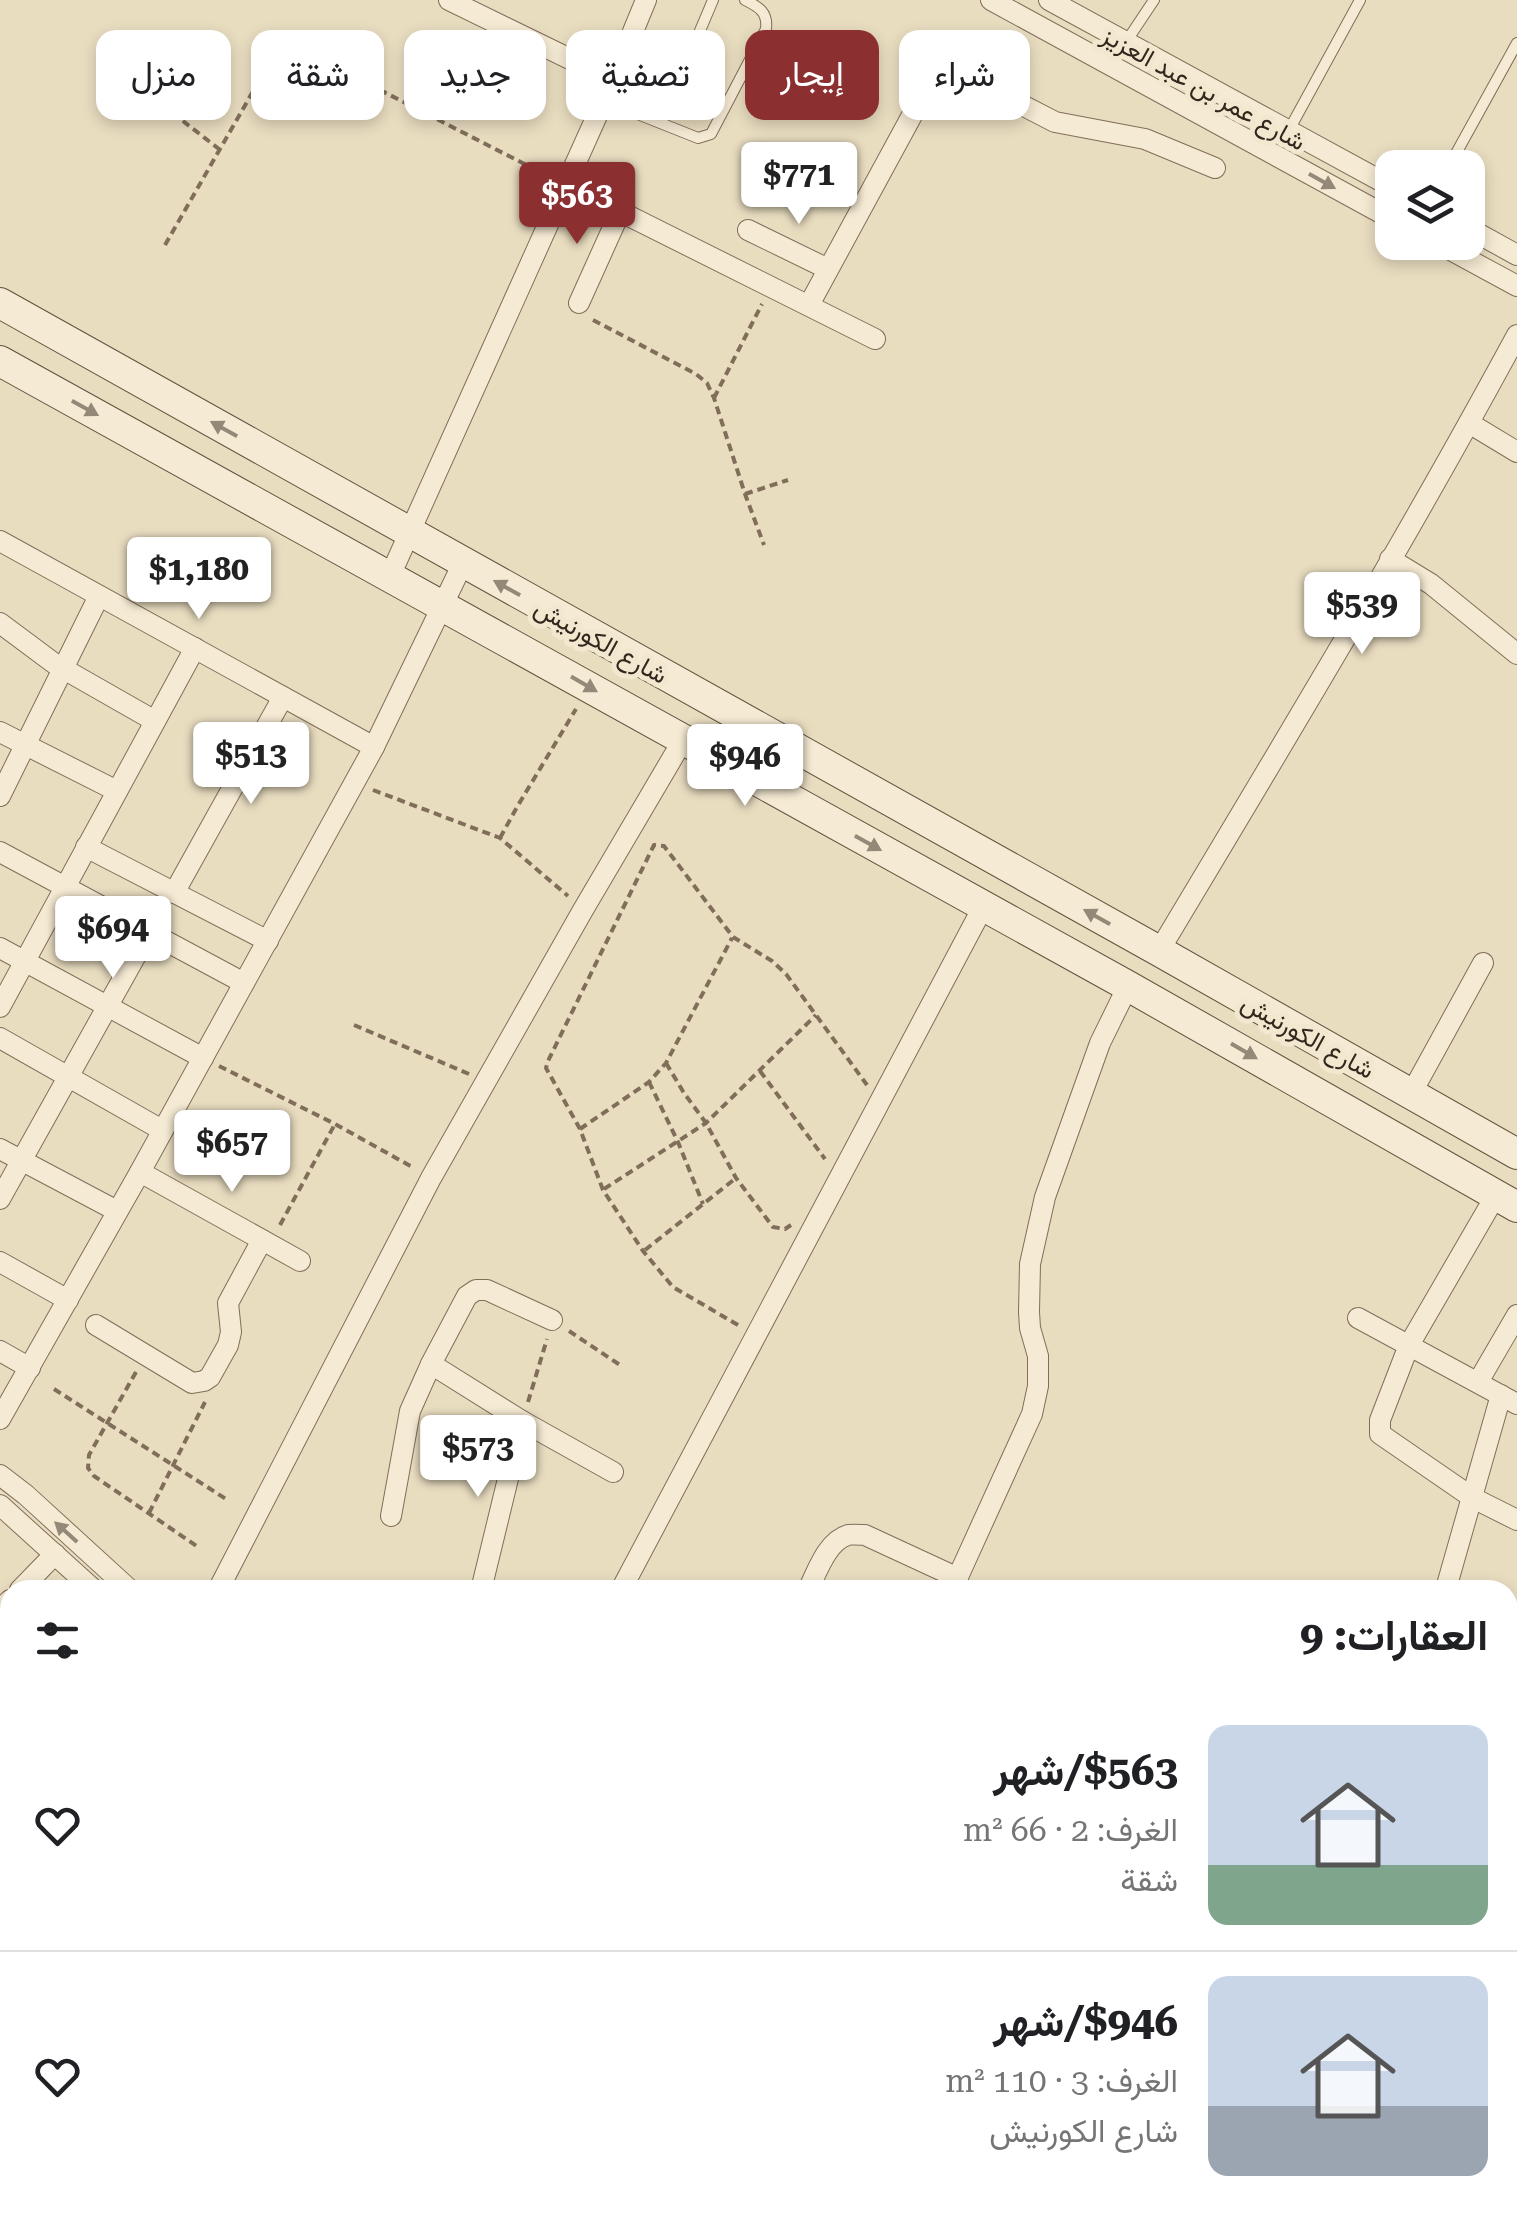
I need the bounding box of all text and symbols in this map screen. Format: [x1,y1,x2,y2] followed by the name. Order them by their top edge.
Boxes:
[1095,20,1311,158] street label: شارع عمر بن عبد العزيز
[96,30,231,120] chip: منزل
[251,30,384,120] chip: شقة
[404,30,546,120] chip: جديد
[566,30,725,120] chip: تصفية
[745,30,879,120] chip: إيجار
[899,30,1030,120] chip: شراء
[740,142,858,227] pin: $771
[1375,150,1485,260] map controls
[1375,150,1485,260] button: layers
[763,155,835,193] text: $771
[518,162,636,247] pin: $563
[1308,172,1337,189] one-way arrow
[541,175,613,213] text: $563
[71,400,100,417] one-way arrow
[210,420,238,438] one-way arrow
[118,537,280,622] pin: $1,180
[149,550,249,588] text: $1,180
[1303,572,1421,657] pin: $539
[493,580,522,597] one-way arrow
[1326,585,1398,623] text: $539
[528,593,672,692] street label: شارع الكورنيش
[570,675,598,693] one-way arrow
[192,722,310,807] pin: $513
[686,724,804,809] pin: $946
[215,735,287,773] text: $513
[709,737,781,775] text: $946
[854,833,882,851] one-way arrow
[54,896,172,981] pin: $694
[1083,908,1111,926] one-way arrow
[77,909,149,947] text: $694
[1235,988,1379,1087] street label: شارع الكورنيش
[1230,1042,1258,1060] one-way arrow
[173,1110,291,1195] pin: $657
[196,1123,268,1161] text: $657
[419,1415,537,1500] pin: $573
[442,1428,514,1466] text: $573
[54,1521,79,1543] one-way arrow
[1300,1611,1488,1660] text: العقارات: 9
[30,1613,85,1668] icon: filters
[993,1746,1178,1795] text: $563/شهر
[1288,1765,1408,1885] icon: home
[30,1798,85,1853] icon: heart
[963,1811,1178,1849] text: الغرف: 2 · 66 m²
[1120,1861,1178,1899] text: شقة
[993,1997,1178,2046] text: $946/شهر
[1288,2016,1408,2136] icon: home
[30,2049,85,2104] icon: heart
[945,2062,1178,2100] text: الغرف: 3 · 110 m²
[989,2112,1178,2150] text: شارع الكورنيش

